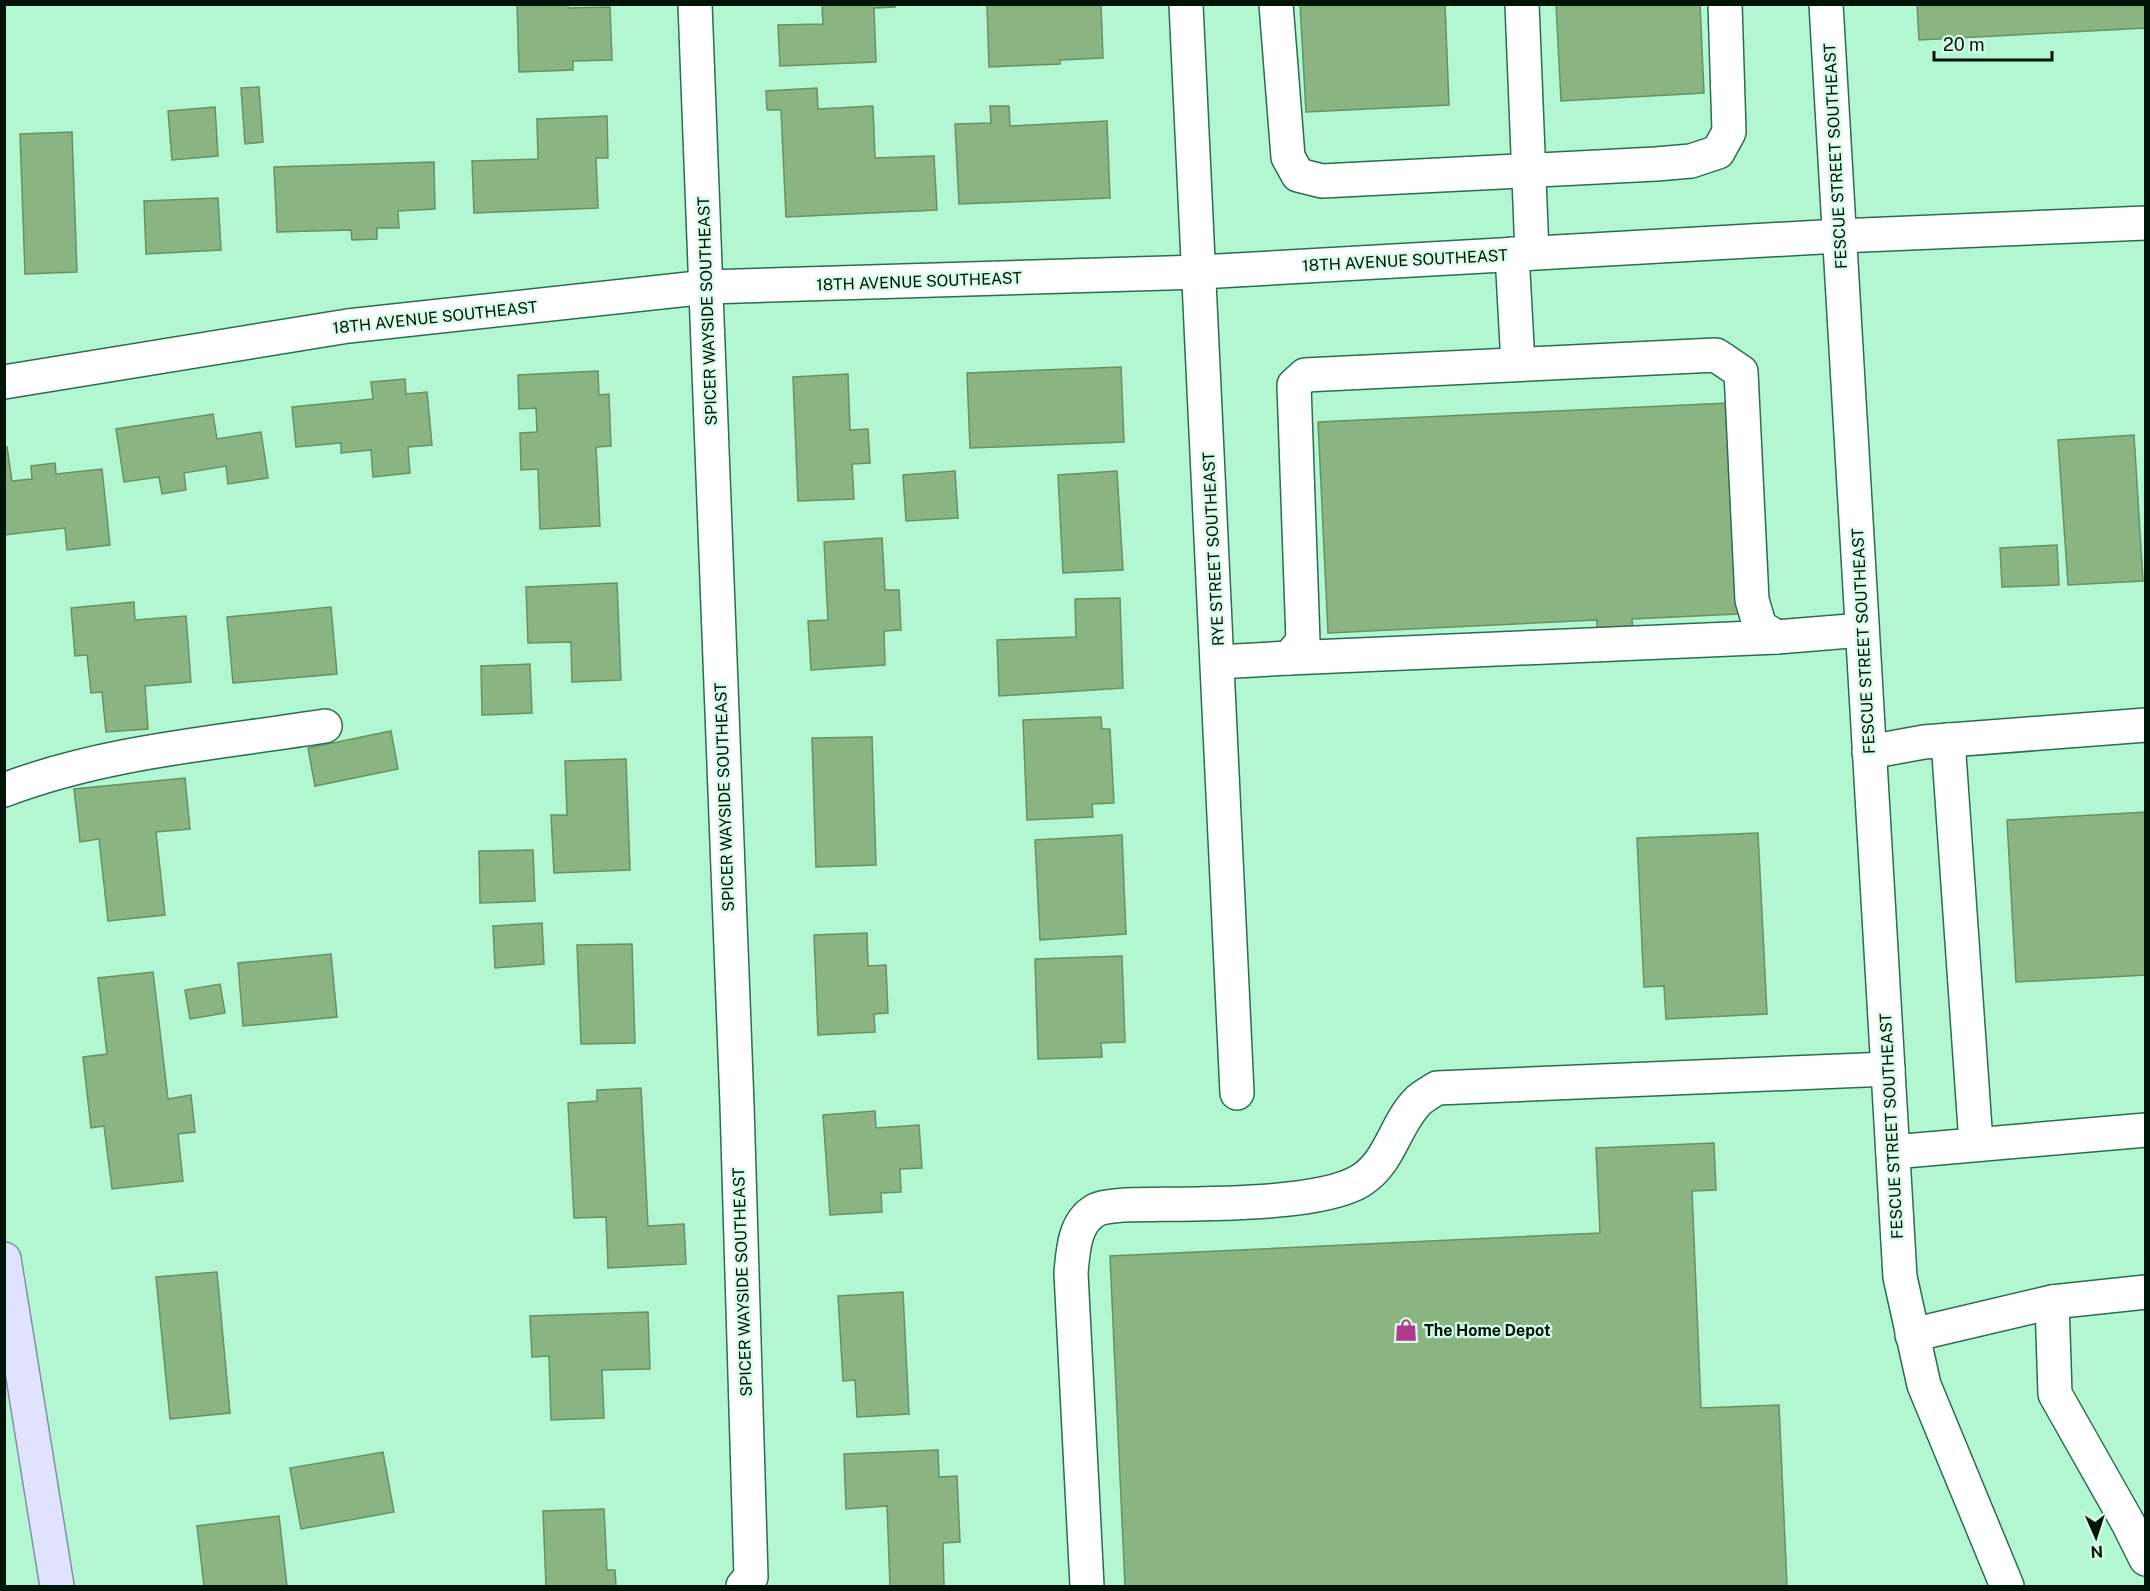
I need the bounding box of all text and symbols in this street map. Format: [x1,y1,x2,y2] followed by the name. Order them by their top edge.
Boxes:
[1934,24,2052,62] scale bar
[1943,34,1985,55] text: 20 m
[1820,42,1851,269] street label: FESCUE STREET SOUTHEAST
[694,196,721,426] street label: SPICER WAYSIDE SOUTHEAST
[1302,246,1509,275] street label: 18TH AVENUE SOUTHEAST
[816,268,1023,295] street label: 18TH AVENUE SOUTHEAST
[332,297,539,338] street label: 18TH AVENUE SOUTHEAST
[1199,451,1228,647] street label: RYE STREET SOUTHEAST
[1848,527,1879,754] street label: FESCUE STREET SOUTHEAST
[711,682,738,912] street label: SPICER WAYSIDE SOUTHEAST
[1876,1012,1907,1239] street label: FESCUE STREET SOUTHEAST
[729,1167,756,1397] street label: SPICER WAYSIDE SOUTHEAST
[1393,1317,1419,1343] shop icon: The Home Depot
[1424,1321,1551,1340] place label: The Home Depot
[2066,1507,2126,1567] north arrow
[2090,1542,2104,1561] text: N

